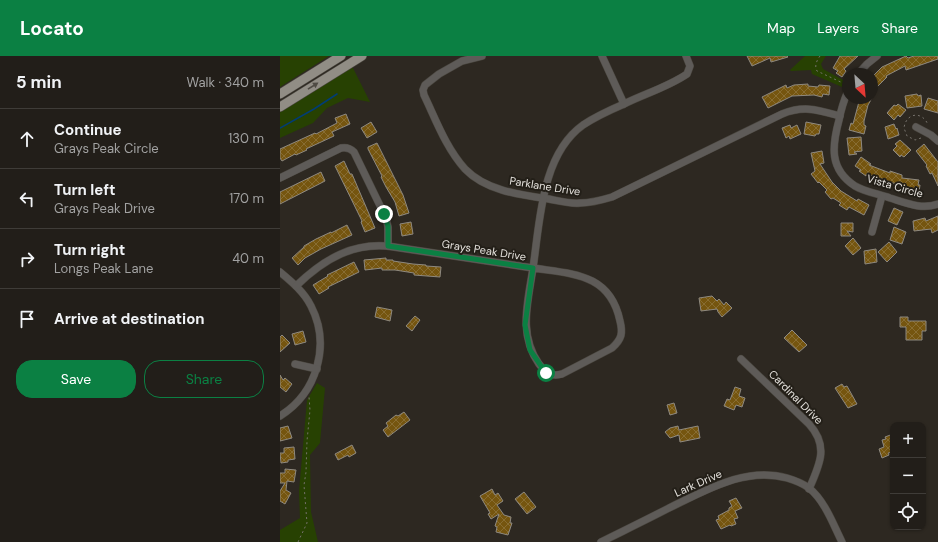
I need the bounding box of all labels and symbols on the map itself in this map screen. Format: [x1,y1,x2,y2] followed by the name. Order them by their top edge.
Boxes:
[842,68,878,104] north arrow
[308,82,318,90] one-way arrow
[865,171,925,201] street label: Vista Circle
[508,173,582,199] street label: Parklane Drive
[375,205,393,223] route end
[441,236,527,264] street label: Grays Peak Drive
[537,364,555,382] route start
[766,367,826,427] street label: Cardinal Drive
[672,466,724,500] street label: Lark Drive

